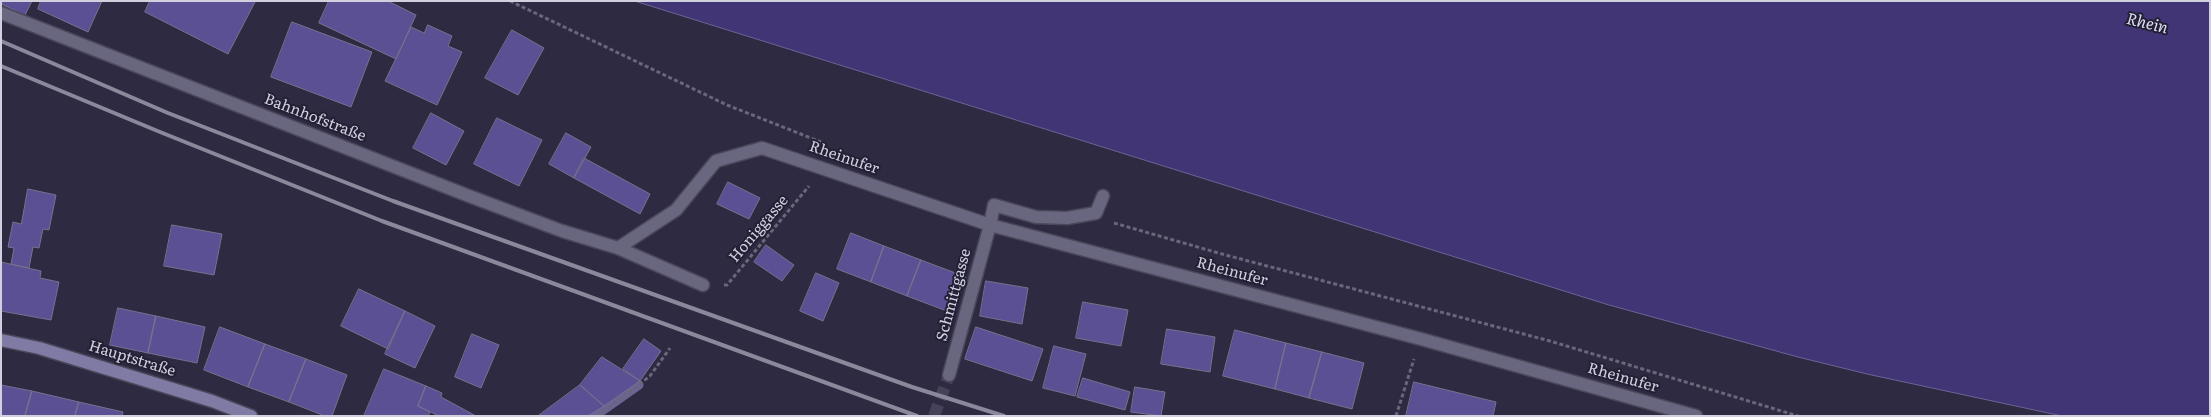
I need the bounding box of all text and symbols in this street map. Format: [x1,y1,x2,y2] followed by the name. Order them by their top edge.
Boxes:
[2124,10,2170,38] water label: Rhein
[262,90,368,146] street label: Bahnhofstraße
[807,138,881,178] street label: Rheinufer
[726,192,792,266] street label: Honiggasse
[933,247,975,343] street label: Schmittgasse
[1195,254,1269,290] street label: Rheinufer
[86,337,178,381] street label: Hauptstraße
[1586,359,1660,397] street label: Rheinufer

